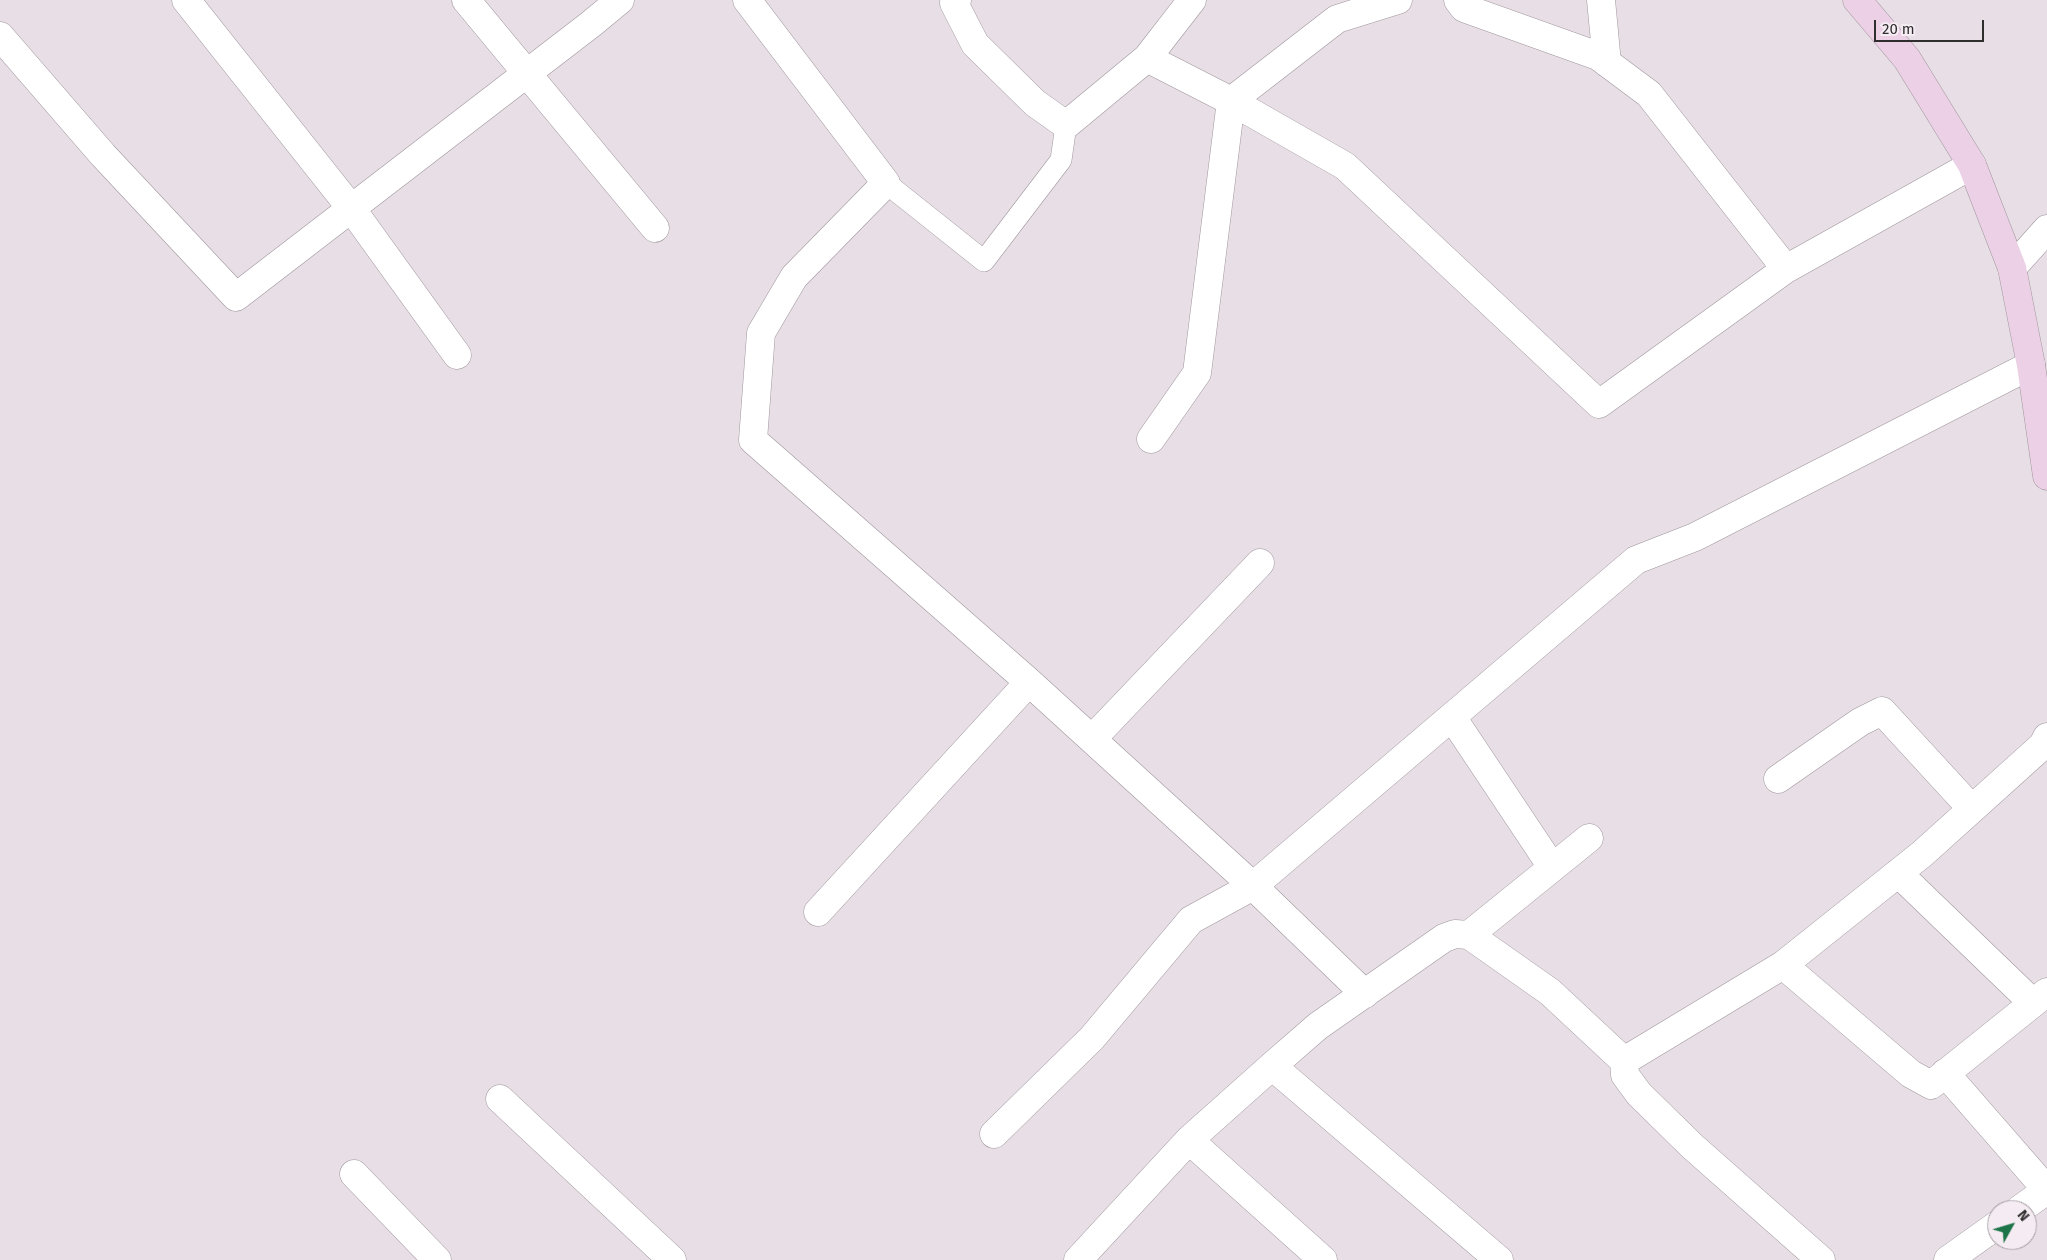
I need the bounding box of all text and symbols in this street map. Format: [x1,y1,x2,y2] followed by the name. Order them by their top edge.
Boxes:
[1877,10,1987,42] scale bar
[1882,20,1915,38] text: 20 m
[1987,1200,2037,1250] north arrow
[2014,1207,2033,1225] text: N

